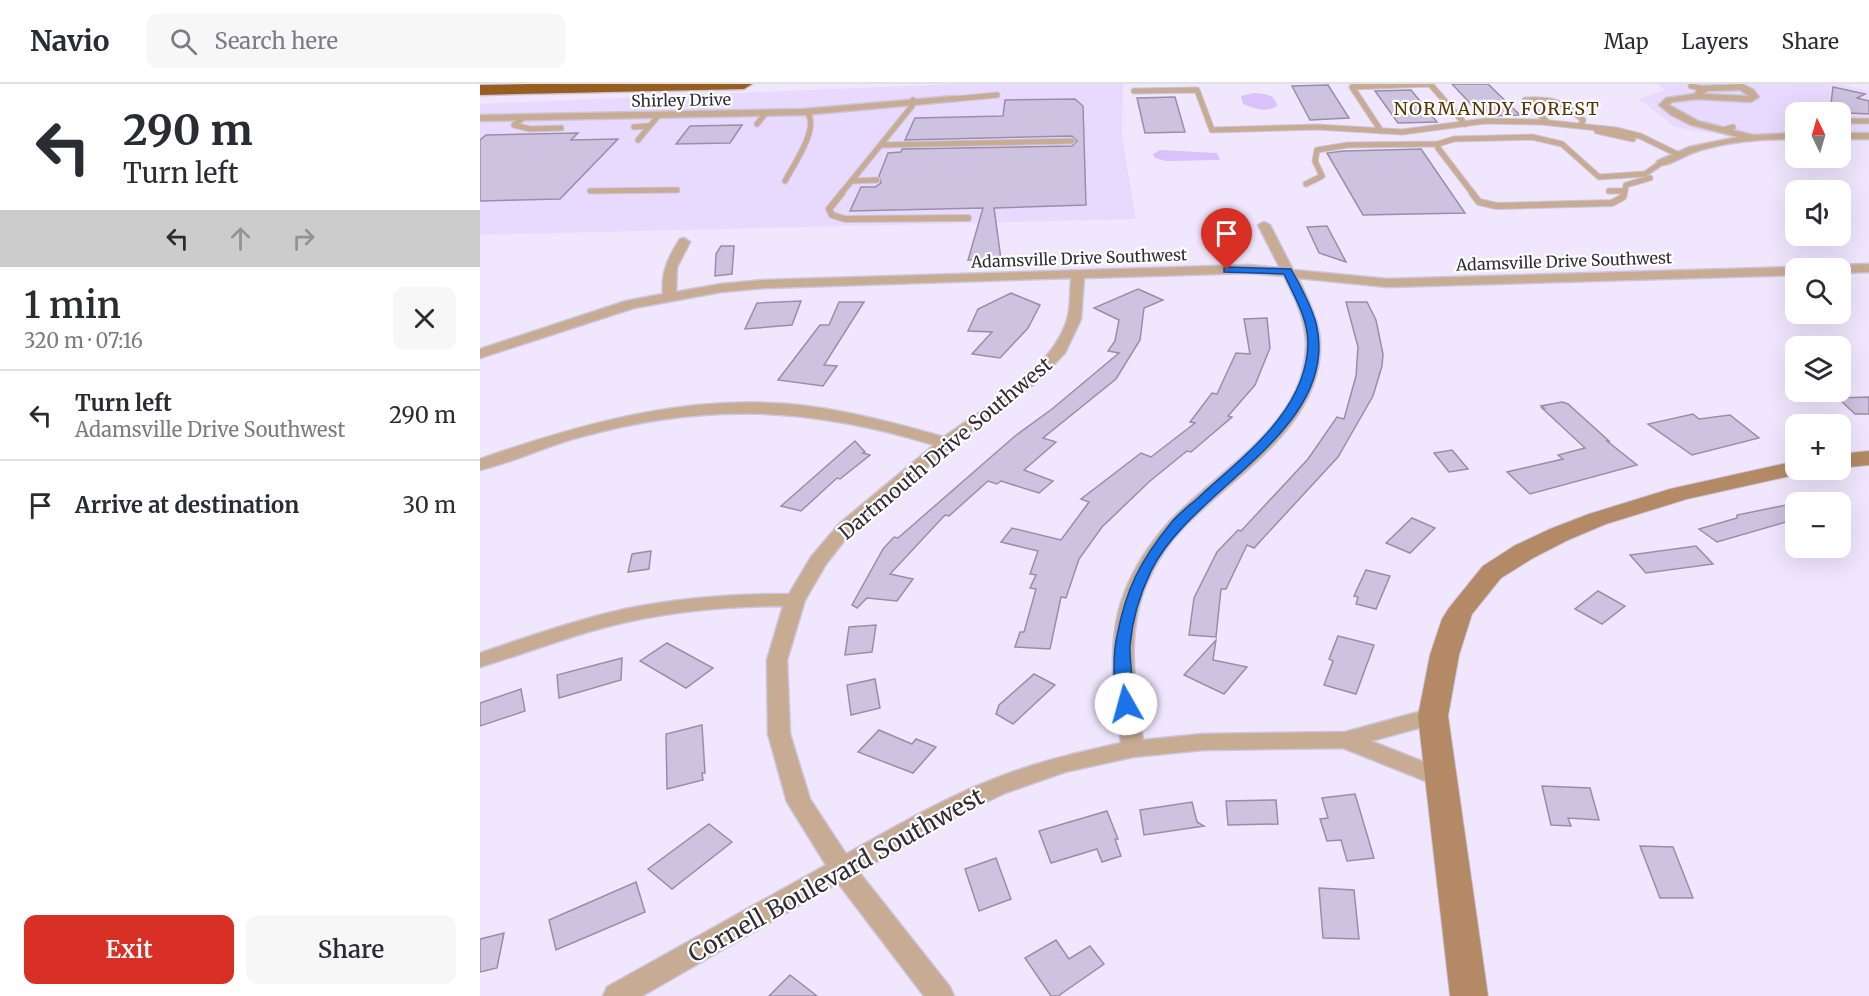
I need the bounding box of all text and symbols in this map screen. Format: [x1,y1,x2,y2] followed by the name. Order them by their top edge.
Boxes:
[146,14,566,68] search box
[30,23,110,59] text: Navio
[167,25,200,58] icon: search
[215,27,338,55] text: Search here
[1604,28,1649,55] text: Map
[1682,28,1749,55] text: Layers
[1782,28,1839,55] text: Share
[631,89,731,111] street label: Shirley Drive
[1394,97,1600,120] district label: NORMANDY FOREST
[1785,102,1851,168] north arrow
[1785,102,1851,558] map controls
[123,104,253,156] text: 290 m
[24,108,102,186] icon: left
[123,156,238,190] text: Turn left
[1785,180,1851,246] button: sound
[1201,208,1252,270] pin
[1210,217,1243,250] icon: arrive
[161,222,194,255] icon: left
[224,222,257,255] icon: ahead
[287,222,320,255] icon: right
[970,244,1188,272] street label: Adamsville Drive Southwest
[1455,247,1673,275] street label: Adamsville Drive Southwest
[1785,258,1851,324] button: search
[24,283,121,328] text: 1 min
[393,287,456,350] button: close
[24,328,143,353] text: 320 m · 07:16
[1785,336,1851,402] button: layers
[833,351,1057,545] street label: Dartmouth Drive Southwest
[75,389,172,417] text: Turn left
[24,399,57,432] icon: left
[389,401,456,429] text: 290 m
[1785,414,1851,480] button: +
[75,417,345,442] text: Adamsville Drive Southwest
[24,489,57,522] icon: arrive
[75,491,299,519] text: Arrive at destination
[402,491,456,519] text: 30 m
[1785,492,1851,558] button: −
[1094,672,1158,736] position arrow
[683,780,990,969] street label: Cornell Boulevard Southwest
[24,915,234,984] button: Exit
[246,915,456,984] button: Share

